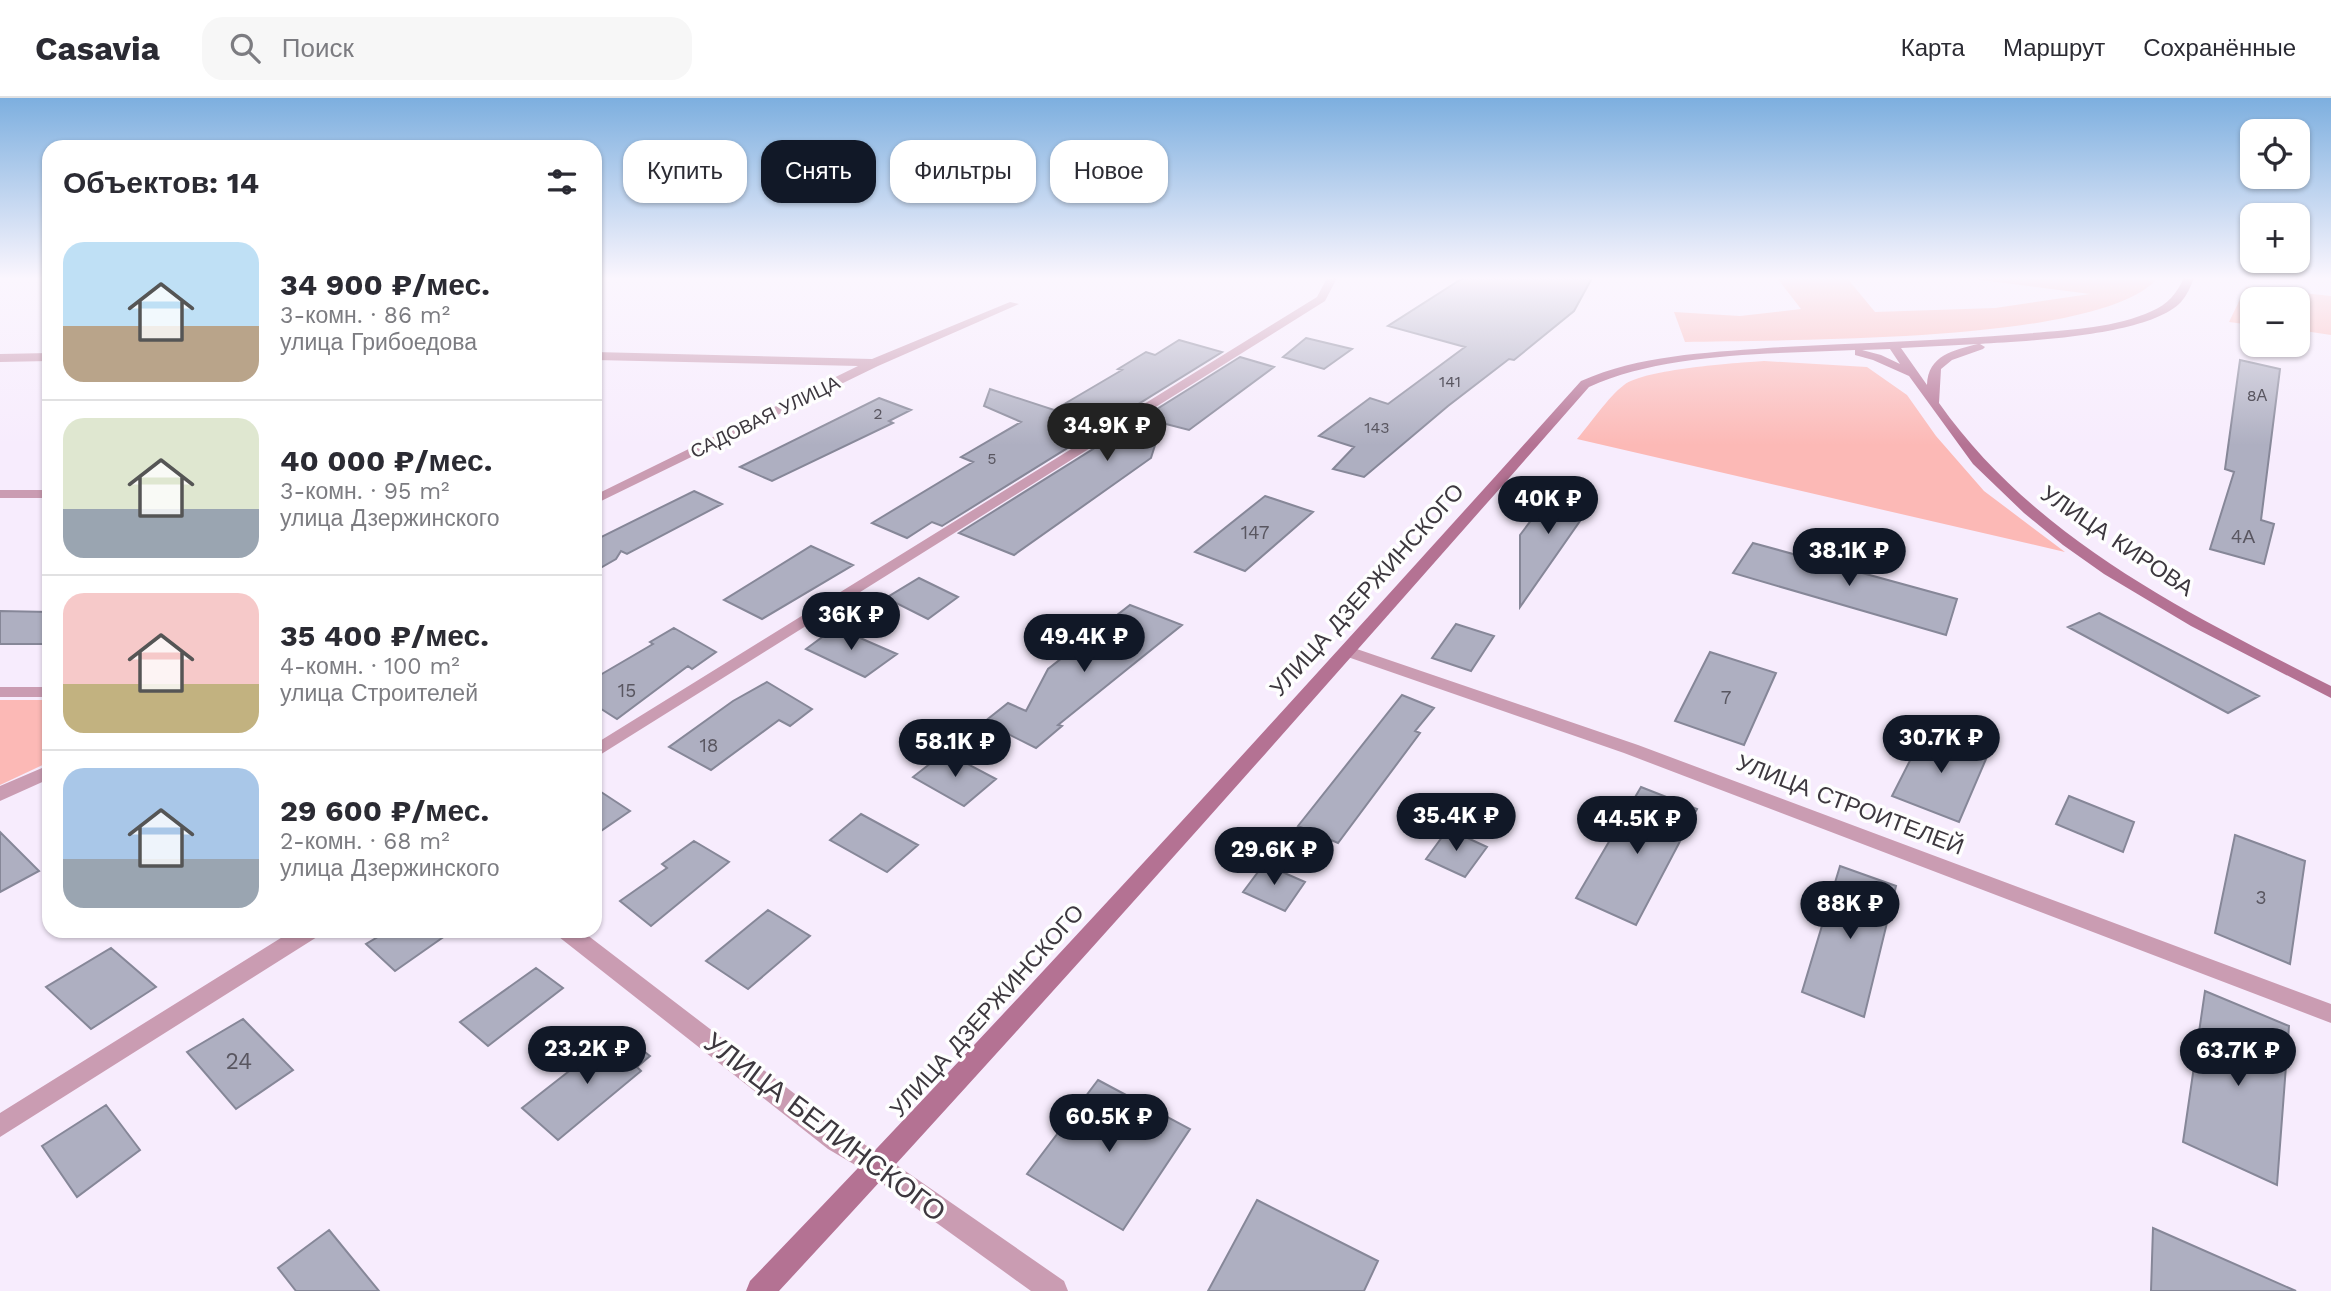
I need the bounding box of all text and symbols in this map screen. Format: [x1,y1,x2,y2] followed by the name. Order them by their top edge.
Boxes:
[202,17,692,80] search box
[35,29,160,68] text: Casavia
[226,29,264,67] icon: search
[282,33,354,63] text: Поиск
[1901,34,1965,62] text: Карта
[2003,34,2105,62] text: Маршрут
[2143,34,2296,62] text: Сохранённые
[2240,119,2310,357] map controls
[2240,119,2310,189] button: locate
[623,140,747,203] chip: Купить
[761,140,876,203] chip: Снять
[890,140,1036,203] chip: Фильтры
[1050,140,1168,203] chip: Новое
[543,163,581,201] icon: filters
[63,165,259,200] text: Объектов: 14
[2240,203,2310,273] button: +
[280,267,490,302] text: 34 900 ₽/мес.
[119,270,203,354] icon: home
[2240,287,2310,357] button: −
[280,302,450,329] text: 3-комн. · 86 m²
[280,329,477,356] text: улица Грибоедова
[686,371,844,463] street label: САДОВАЯ УЛИЦА
[1439,372,1461,391] house number: 141
[2247,386,2268,405] house number: 8А
[873,404,883,423] house number: 2
[1042,404,1172,463] pin: 34.9K ₽
[1063,412,1151,439] text: 34.9K ₽
[1364,418,1390,437] house number: 143
[280,443,492,478] text: 40 000 ₽/мес.
[119,446,203,530] icon: home
[987,449,997,468] house number: 5
[1499,476,1597,536] pin: 40K ₽
[280,478,450,505] text: 3-комн. · 95 m²
[1264,478,1470,702] street label: УЛИЦА ДЗЕРЖИНСКОГО
[2036,480,2199,602] street label: УЛИЦА КИРОВА
[1514,485,1582,512] text: 40K ₽
[280,505,500,532] text: улица Дзержинского
[1241,521,1269,544] house number: 147
[2231,525,2255,548] house number: 4А
[1784,528,1914,588] pin: 38.1K ₽
[1809,537,1889,564] text: 38.1K ₽
[802,592,900,652] pin: 36K ₽
[818,601,884,628] text: 36K ₽
[1019,614,1149,674] pin: 49.4K ₽
[280,618,489,653] text: 35 400 ₽/мес.
[119,621,203,705] icon: home
[1040,623,1128,650] text: 49.4K ₽
[280,653,460,680] text: 4-комн. · 100 m²
[618,679,636,702] house number: 15
[280,680,478,707] text: улица Строителей
[1721,686,1731,709] house number: 7
[1876,716,2006,775] pin: 30.7K ₽
[890,720,1020,779] pin: 58.1K ₽
[1899,724,1983,751] text: 30.7K ₽
[915,728,995,755] text: 58.1K ₽
[699,734,719,757] house number: 18
[1733,748,1968,861] street label: УЛИЦА СТРОИТЕЛЕЙ
[280,793,489,828] text: 29 600 ₽/мес.
[1391,794,1521,853] pin: 35.4K ₽
[119,796,203,880] icon: home
[1572,796,1702,856] pin: 44.5K ₽
[1413,802,1499,829] text: 35.4K ₽
[1593,805,1681,832] text: 44.5K ₽
[280,828,450,855] text: 2-комн. · 68 m²
[1209,828,1339,887] pin: 29.6K ₽
[1231,836,1317,863] text: 29.6K ₽
[280,855,500,882] text: улица Дзержинского
[1801,882,1899,941] pin: 88K ₽
[2255,886,2267,909] house number: 3
[1816,890,1884,917] text: 88K ₽
[884,899,1090,1123] street label: УЛИЦА ДЗЕРЖИНСКОГО
[522,1026,652,1086] pin: 23.2K ₽
[698,1026,952,1228] street label: УЛИЦА БЕЛИНСКОГО
[2173,1028,2303,1088] pin: 63.7K ₽
[544,1035,630,1062] text: 23.2K ₽
[2196,1037,2280,1064] text: 63.7K ₽
[226,1048,252,1075] house number: 24
[1044,1094,1174,1154] pin: 60.5K ₽
[1065,1103,1153,1130] text: 60.5K ₽

